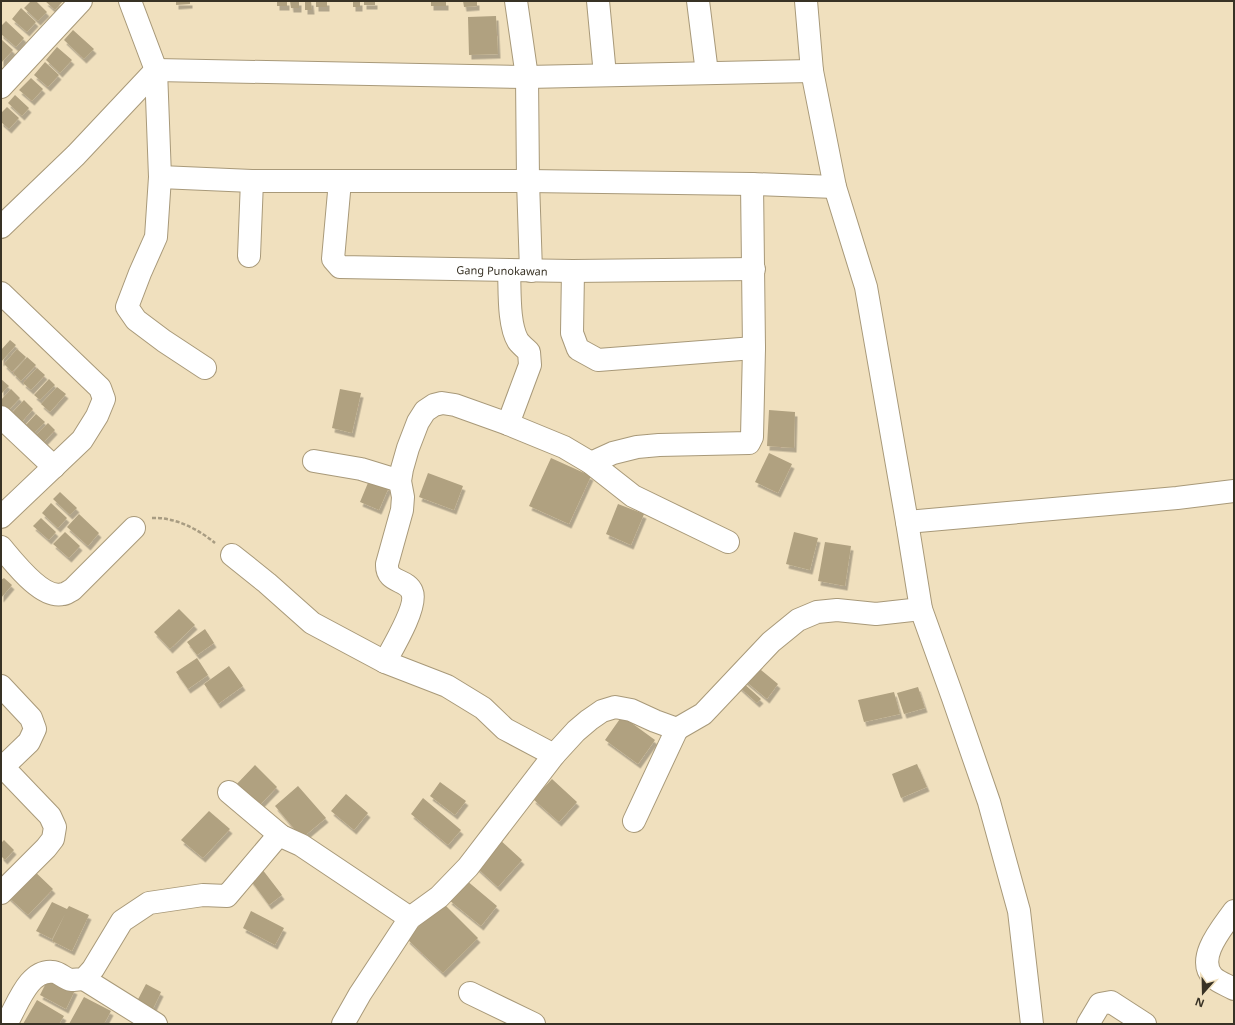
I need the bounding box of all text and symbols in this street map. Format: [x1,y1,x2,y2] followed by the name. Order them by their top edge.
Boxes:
[456,261,548,278] street label: Gang Punokawan
[1183,973,1223,1013] north arrow
[1193,994,1206,1011] text: N

